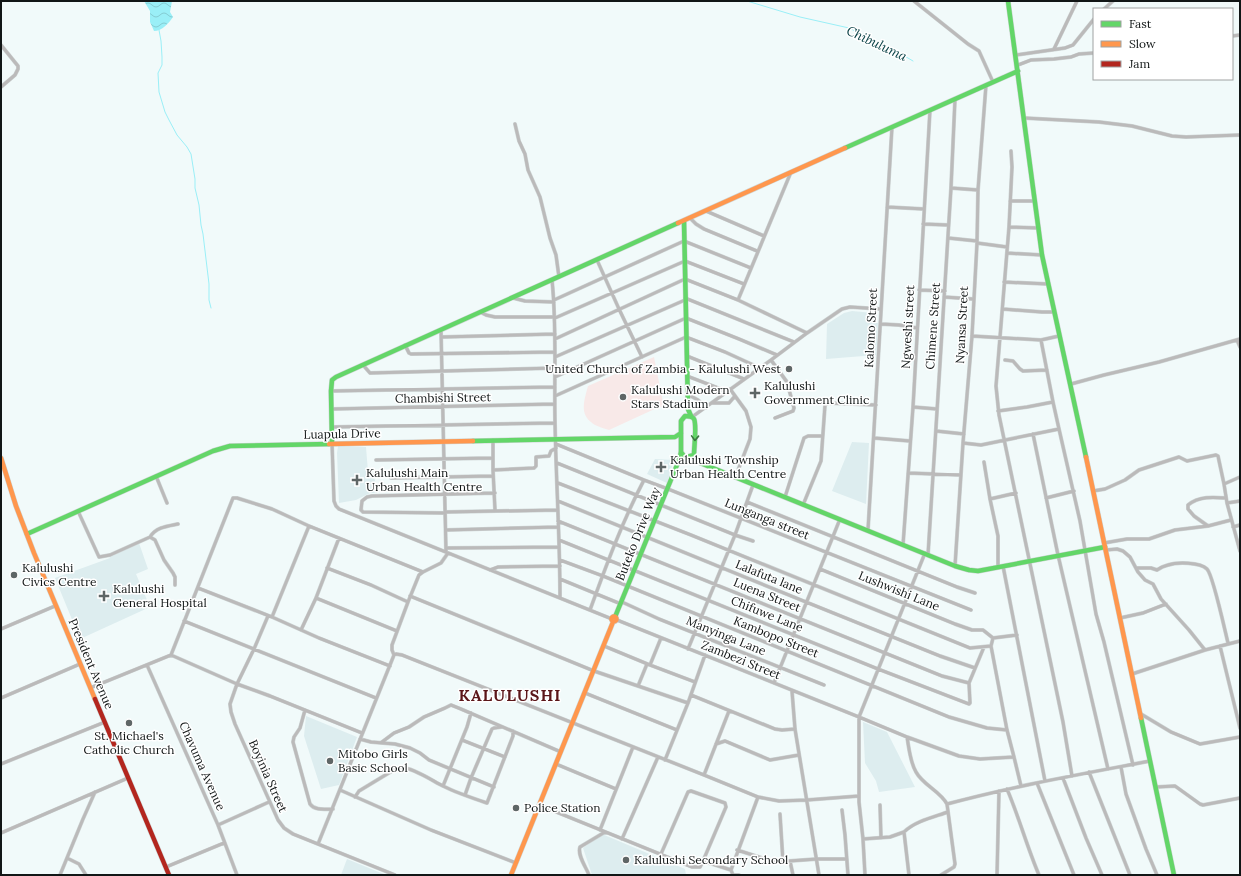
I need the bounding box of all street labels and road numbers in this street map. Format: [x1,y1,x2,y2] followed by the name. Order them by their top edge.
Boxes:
[922,282,943,370] street label: Chimene Street
[898,284,917,369] street label: Ngweshi street
[952,285,971,364] street label: Nyansa Street
[861,287,880,368] street label: Kalomo Street
[395,389,492,406] street label: Chambishi Street
[303,425,381,442] street label: Luapula Drive
[612,484,663,583] street label: Buteko Drive Way
[723,495,812,543] street label: Lunganga street
[733,556,806,597] street label: Lalafuta lane
[856,567,942,614] street label: Lushwishi Lane
[731,574,803,615] street label: Luena Street
[729,592,806,635] street label: Chifuwe Lane
[684,613,769,659] street label: Manyinga Lane
[731,613,821,661] street label: Kambopo Street
[66,616,118,712] street label: President Avenue
[699,637,783,682] street label: Zambezi Street
[176,719,229,813] street label: Chavuma Avenue
[246,737,291,815] street label: Boyinia Street

